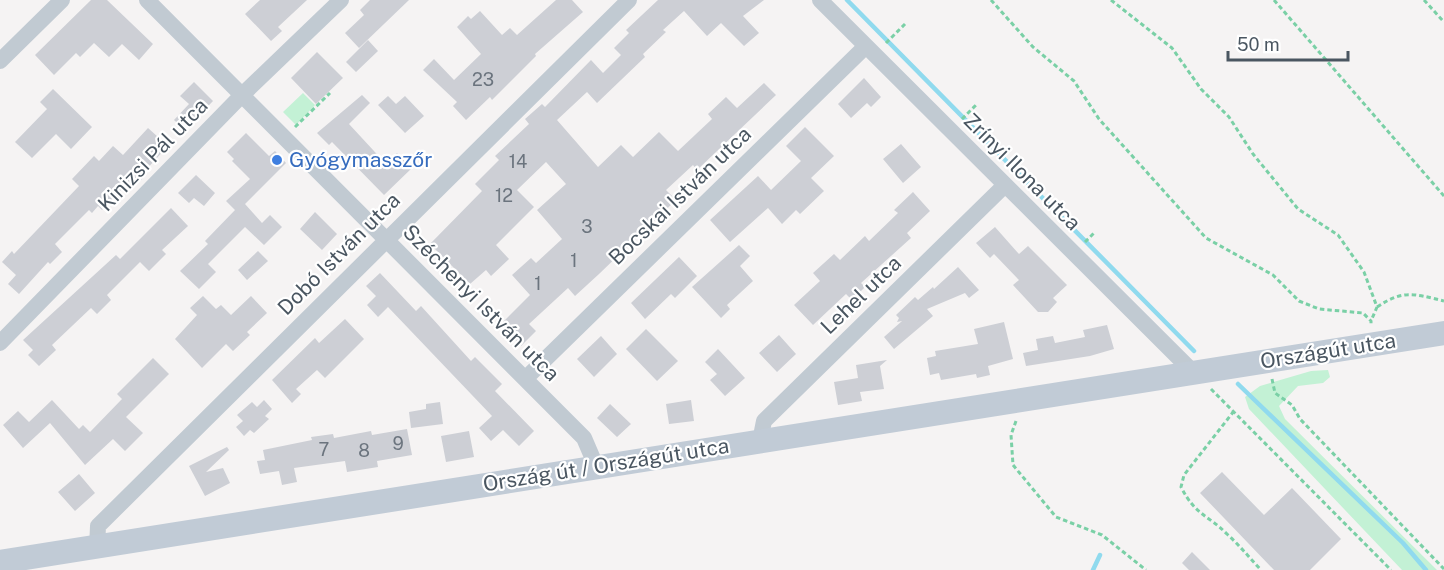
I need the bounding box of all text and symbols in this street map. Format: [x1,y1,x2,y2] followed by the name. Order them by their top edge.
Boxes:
[1228,24,1348,62] scale bar
[1237,34,1280,55] text: 50 m
[472,69,494,90] house number: 23
[93,93,213,216] street label: Kinizsi Pál utca
[959,108,1086,235] street label: Zrínyi Ilona utca
[603,121,756,270] street label: Bocskai István utca
[289,147,432,172] place label: Gyógymasszőr
[509,151,527,172] house number: 14
[270,153,284,167] marker: Gyógymasszőr
[495,185,513,206] house number: 12
[272,187,405,320] street label: Dobó István utca
[581,216,593,237] house number: 3
[398,219,565,386] street label: Széchenyi István utca
[570,250,578,271] house number: 1
[815,250,906,339] street label: Lehel utca
[534,273,542,294] house number: 1
[1258,327,1398,374] street label: Országút utca
[392,433,404,454] house number: 9
[481,433,731,496] street label: Ország út / Országút utca
[319,439,329,460] house number: 7
[358,440,370,461] house number: 8

